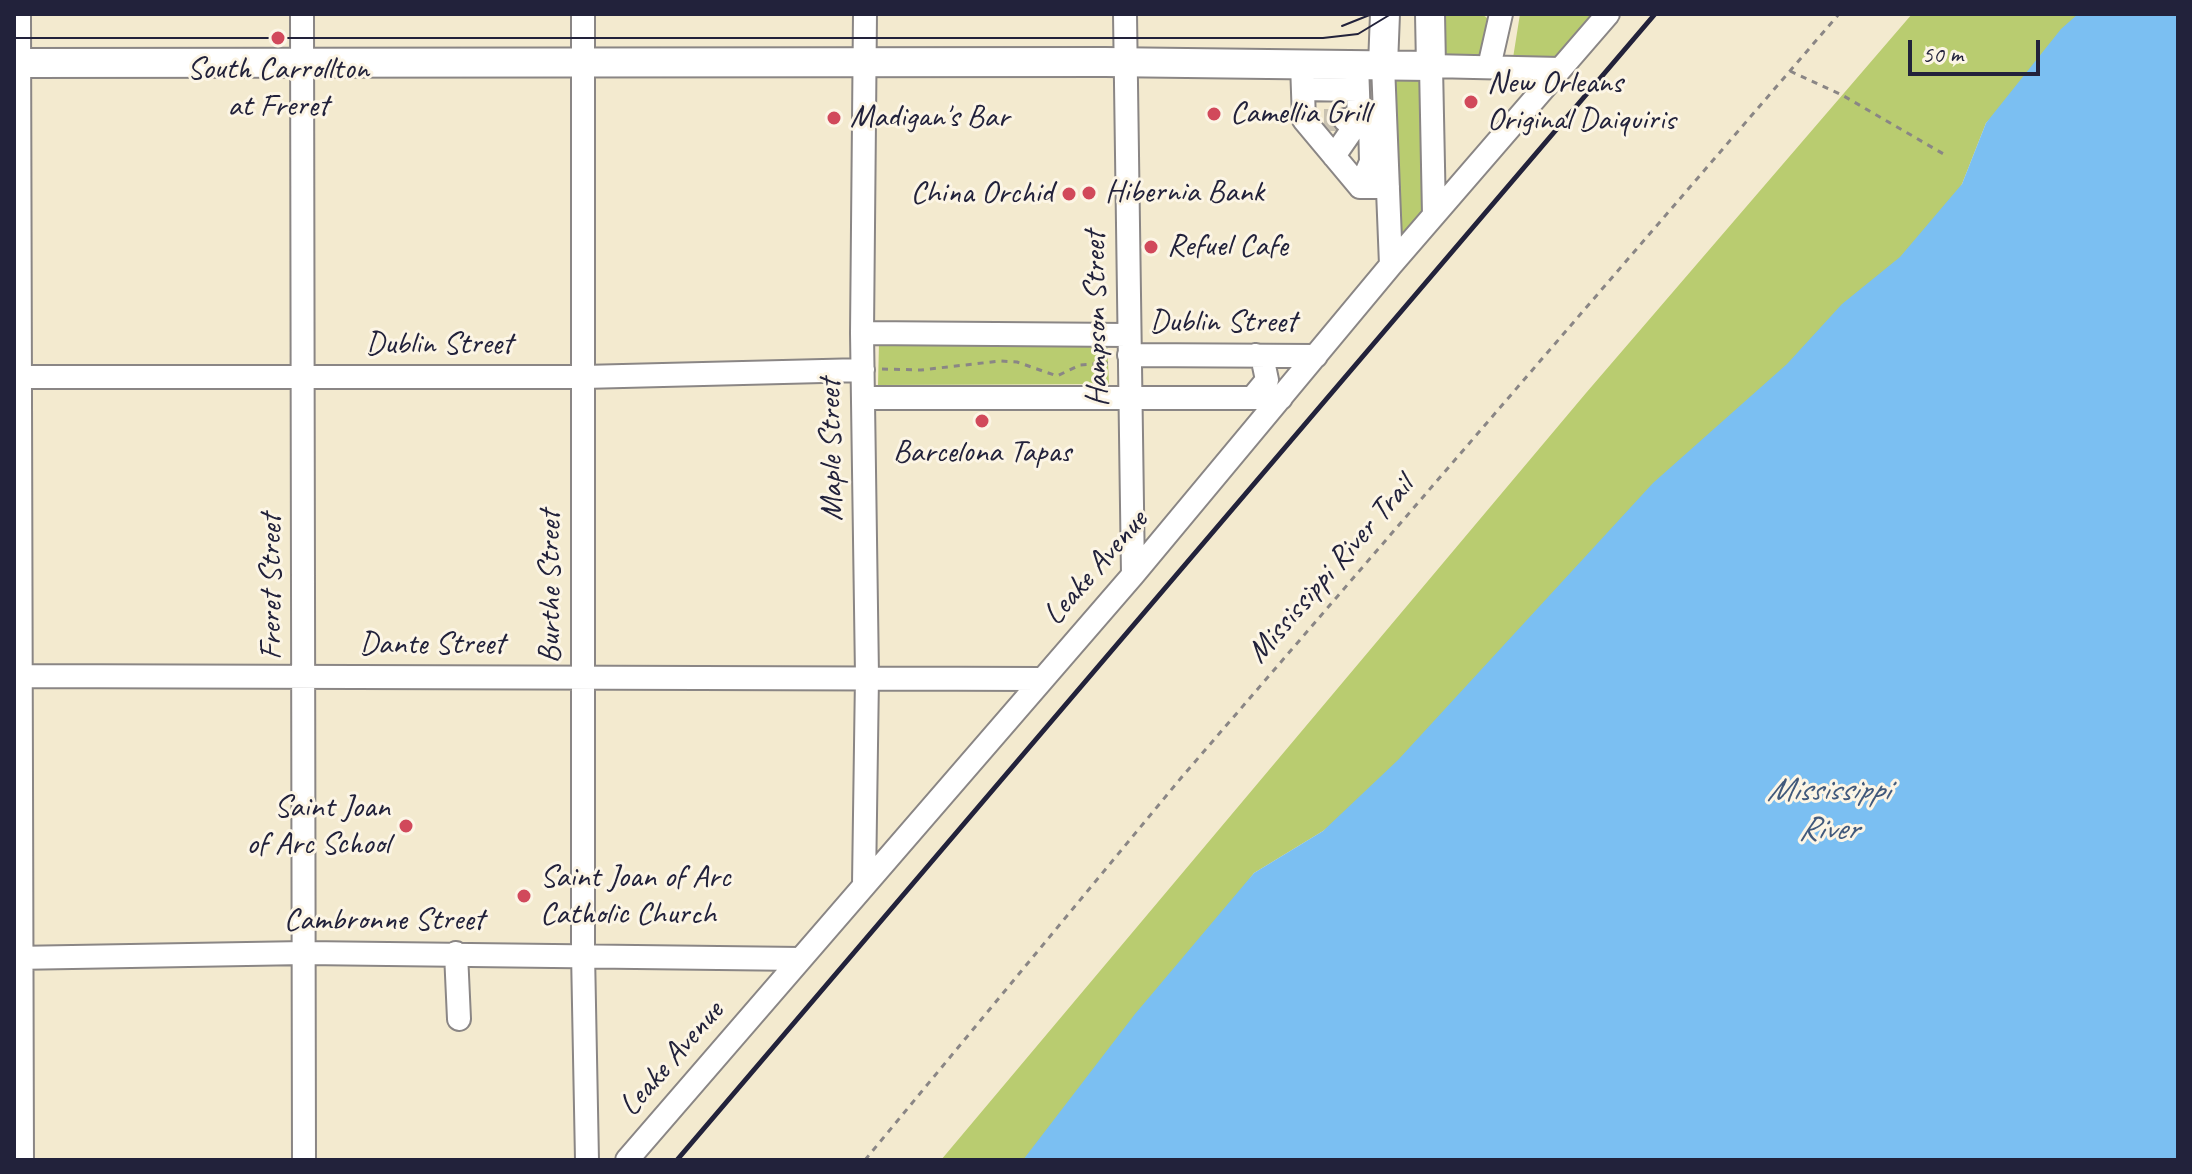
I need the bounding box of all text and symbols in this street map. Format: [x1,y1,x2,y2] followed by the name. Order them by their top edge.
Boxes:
[1912,24,2044,74] scale bar
[269,29,287,47] marker: South Carrollton at Freret
[1922,39,1963,69] text: 50 m
[187,51,369,126] place label: South Carrollton at Freret
[1487,65,1675,140] place label: New Orleans Original Daiquiris
[1462,93,1480,111] marker: New Orleans Original Daiquiris
[1230,95,1370,133] place label: Camellia Grill
[850,99,1009,137] place label: Madigan's Bar
[1205,105,1223,123] marker: Camellia Grill
[825,109,843,127] marker: Madigan's Bar
[1105,174,1264,212] place label: Hibernia Bank
[910,175,1053,213] place label: China Orchid
[1080,184,1098,202] marker: Hibernia Bank
[1060,185,1078,203] marker: China Orchid
[1167,228,1288,266] place label: Refuel Cafe
[1076,231,1118,407] street label: Hampson Street
[1142,238,1160,256] marker: Refuel Cafe
[1149,304,1297,342] street label: Dublin Street
[365,326,513,364] street label: Dublin Street
[812,378,852,522] street label: Maple Street
[973,412,991,430] marker: Barcelona Tapas
[893,434,1071,472] place label: Barcelona Tapas
[1239,469,1423,671] street label: Mississippi River Trail
[1036,502,1156,634] street label: Leake Avenue
[532,511,570,663] street label: Burthe Street
[253,514,291,660] street label: Freret Street
[359,626,505,664] street label: Dante Street
[1767,771,1889,850] water label: Mississippi River
[247,789,390,864] place label: Saint Joan of Arc School
[397,817,415,835] marker: Saint Joan of Arc School
[540,859,731,934] place label: Saint Joan of Arc Catholic Church
[515,887,533,905] marker: Saint Joan of Arc Catholic Church
[284,902,484,940] street label: Cambronne Street
[612,993,732,1125] street label: Leake Avenue

